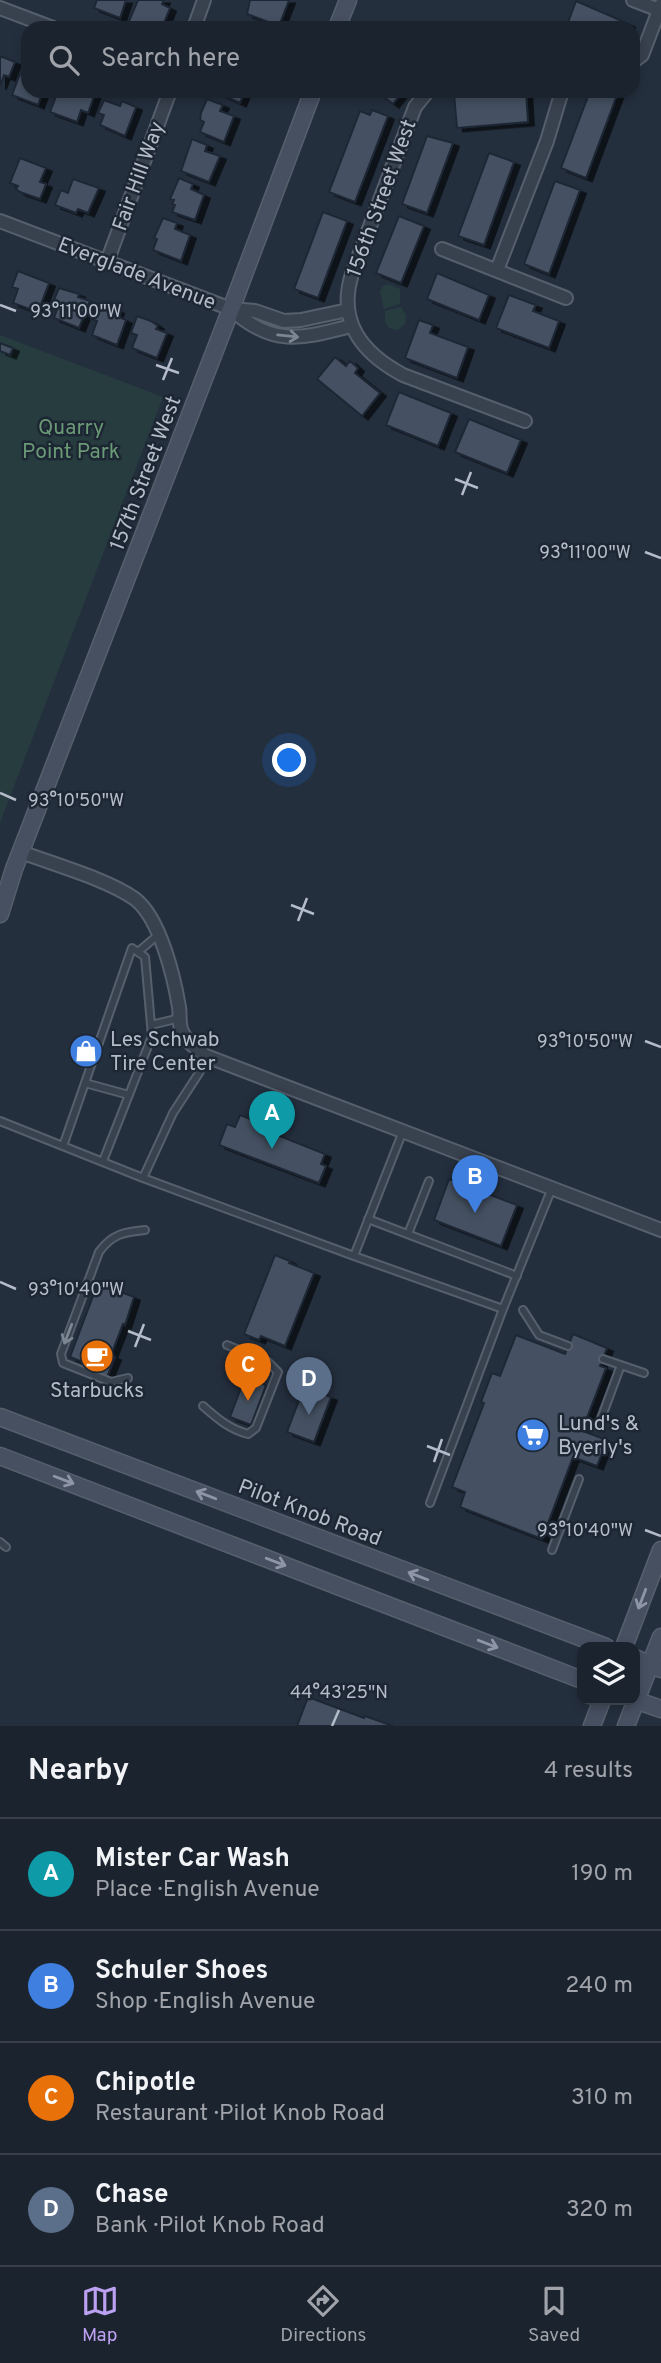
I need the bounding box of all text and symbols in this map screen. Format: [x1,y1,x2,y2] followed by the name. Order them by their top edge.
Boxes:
[21,21,640,98] search box
[45,41,83,79] icon: search
[101,43,240,76] text: Search here
[341,116,423,281] street label: 156th Street West
[107,118,172,235] street label: Fair Hill Way
[54,232,219,317] street label: Everglade Avenue
[30,301,122,324] text: 93°11'00"W
[276,330,298,343] one-way arrow
[105,392,188,555] street label: 157th Street West
[22,415,120,466] park label: Quarry Point Park
[539,542,631,565] text: 93°11'00"W
[272,743,306,777] your location
[28,790,124,813] text: 93°10'50"W
[110,1027,220,1078] place label: Les Schwab Tire Center
[537,1031,633,1054] text: 93°10'50"W
[67,1032,105,1070] shop icon: Les Schwab Tire Center
[249,1091,295,1149] pin: A
[452,1155,498,1213] pin: B
[28,1279,124,1302] text: 93°10'40"W
[61,1323,74,1345] one-way arrow
[78,1337,116,1375] cafe icon: Starbucks
[225,1343,271,1401] pin: C
[286,1357,332,1415] pin: D
[50,1378,144,1405] place label: Starbucks
[558,1411,639,1462] place label: Lund's & Byerly's
[514,1416,552,1454] supermarket icon: Lund's & Byerly's
[234,1474,385,1553] street label: Pilot Knob Road
[52,1475,74,1488] one-way arrow
[195,1488,217,1500] one-way arrow
[537,1520,633,1543] text: 93°10'40"W
[265,1557,286,1569] one-way arrow
[408,1569,430,1581] one-way arrow
[635,1587,648,1609] one-way arrow
[477,1638,499,1651] one-way arrow
[577,1642,640,1705] map controls
[577,1642,640,1705] button: layers
[290,1682,388,1705] text: 44°43'25"N
[28,1753,129,1790] text: Nearby
[544,1757,633,1786] text: 4 results
[95,1843,290,1876] text: Mister Car Wash
[43,1860,59,1889] text: A
[571,1860,633,1889] text: 190 m
[95,1876,320,1905] text: Place · English Avenue
[95,1955,268,1988] text: Schuler Shoes
[43,1972,59,2001] text: B
[565,1972,633,2001] text: 240 m
[95,1988,315,2017] text: Shop · English Avenue
[95,2067,196,2100] text: Chipotle
[44,2084,58,2113] text: C
[571,2084,633,2113] text: 310 m
[95,2100,385,2129] text: Restaurant · Pilot Knob Road
[95,2179,169,2212] text: Chase
[43,2196,59,2225] text: D
[566,2196,633,2225] text: 320 m
[95,2212,325,2241] text: Bank · Pilot Knob Road
[81,2282,119,2348] tab: Map
[280,2282,367,2348] tab: Directions
[528,2282,580,2348] tab: Saved

